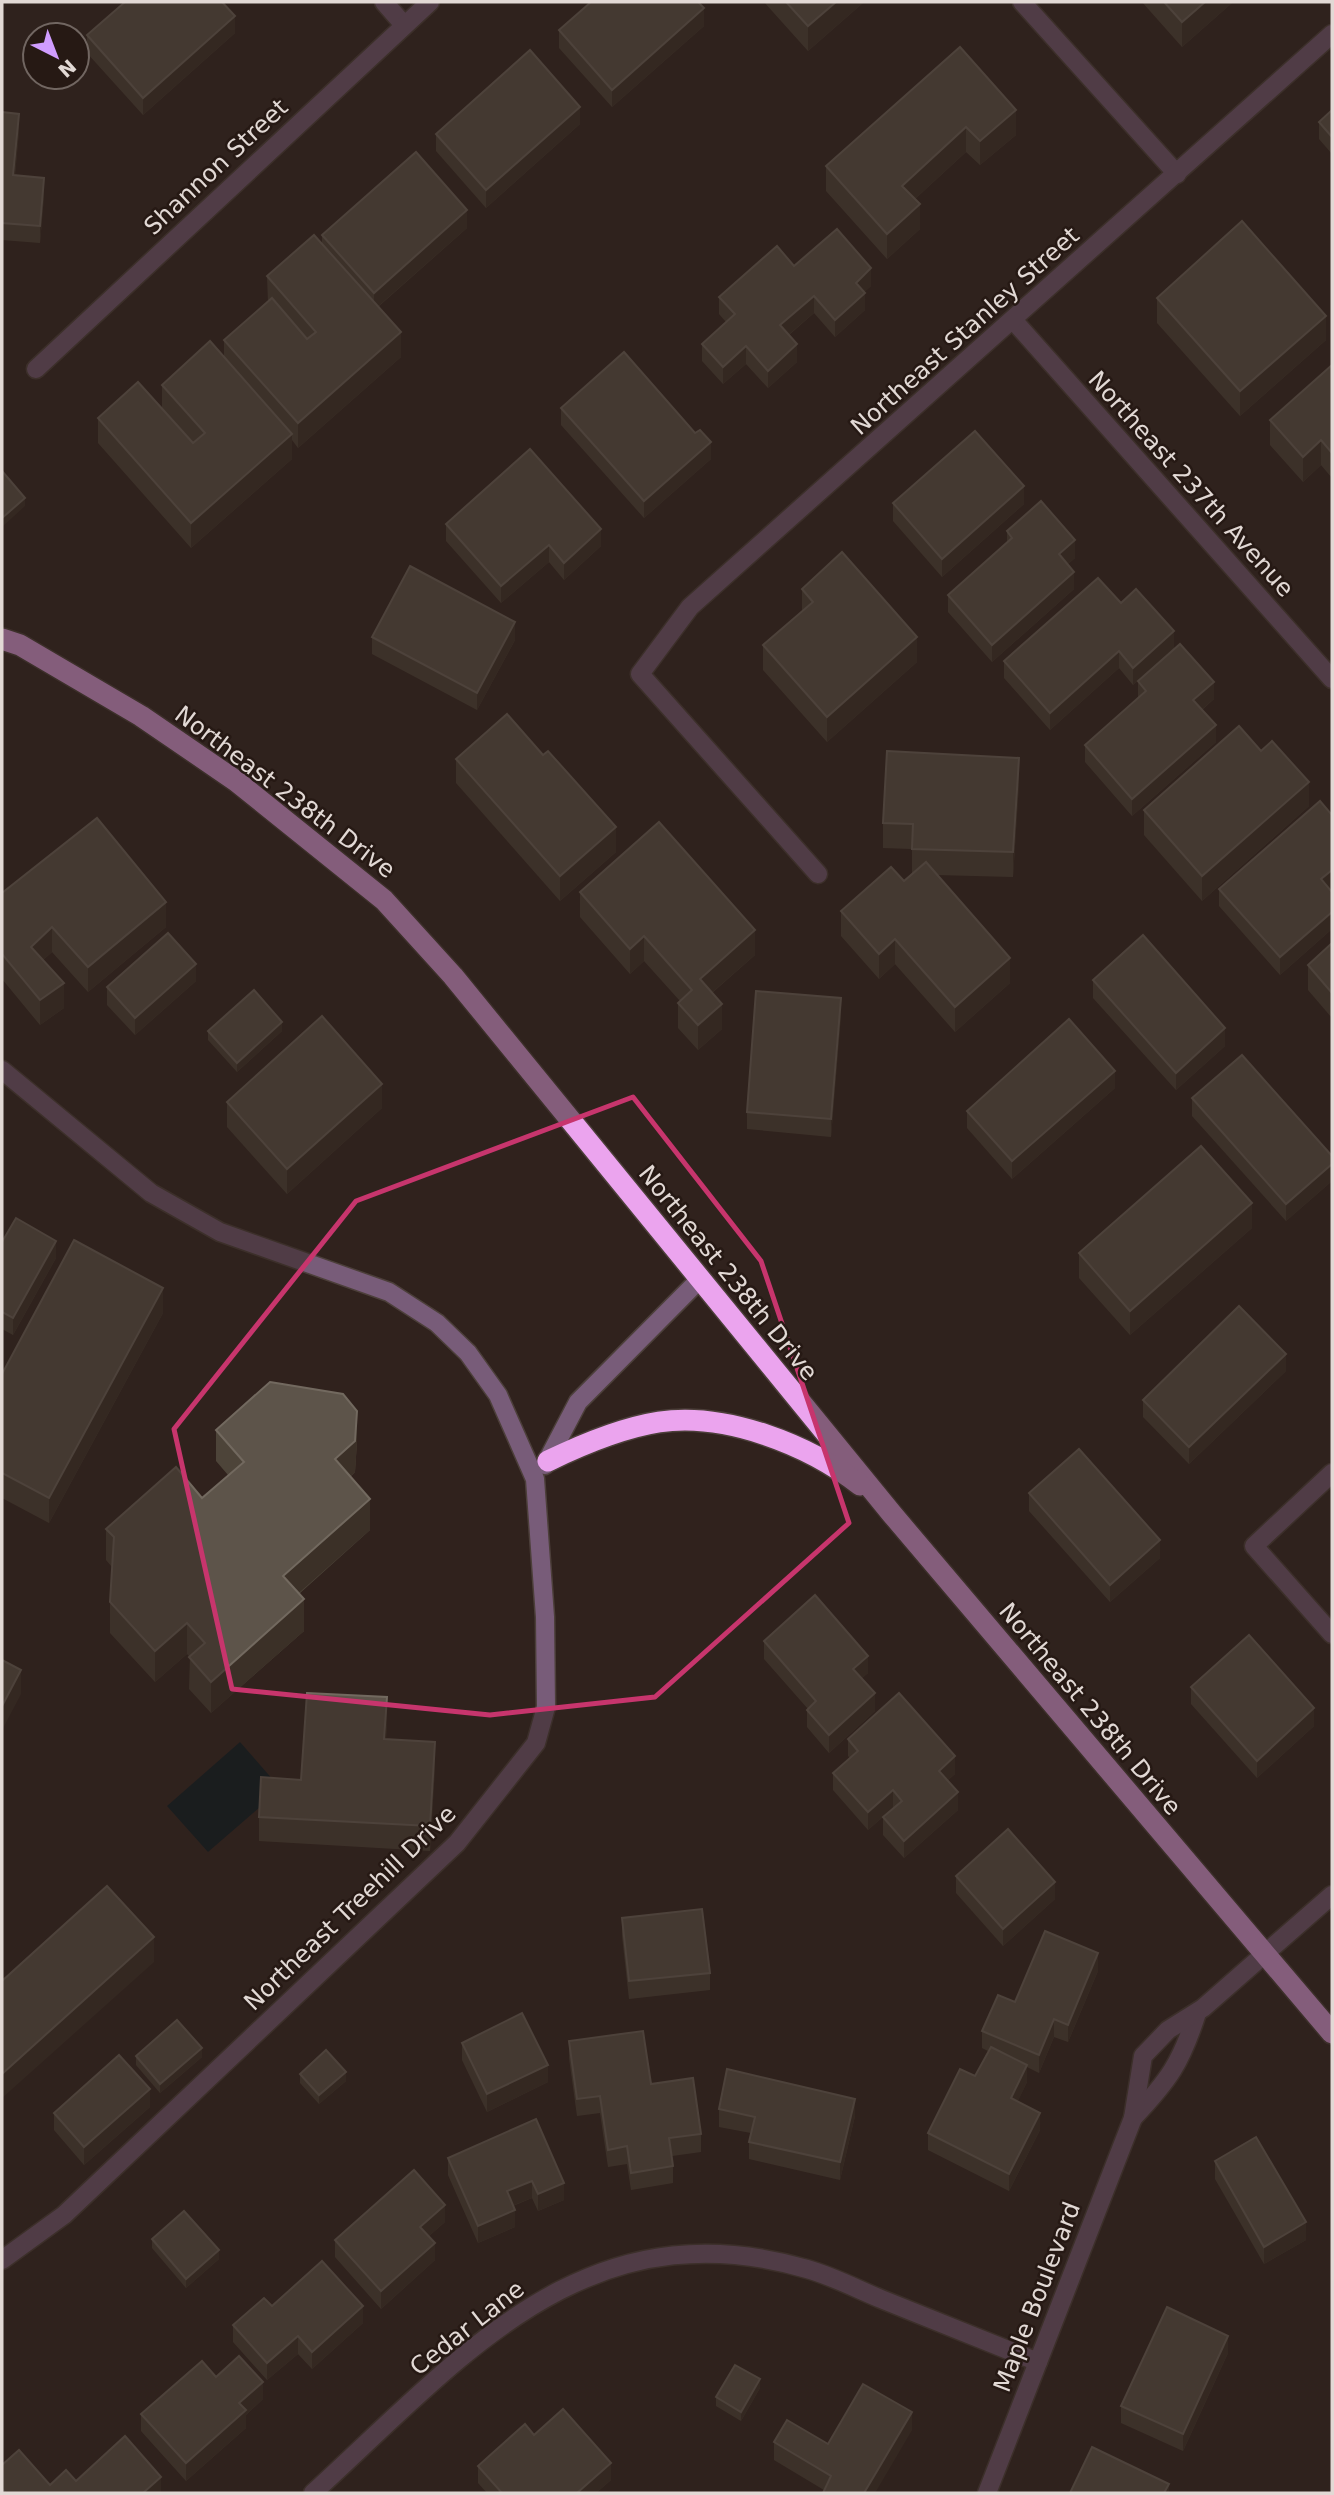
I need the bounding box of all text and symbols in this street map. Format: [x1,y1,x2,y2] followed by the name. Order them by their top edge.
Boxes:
[21,21,91,91] north arrow
[54,55,81,82] text: N
[138,93,294,241] street label: Shannon Street
[845,221,1085,441] street label: Northeast Stanley Street
[1082,366,1300,602] street label: Northeast 237th Avenue
[169,700,401,884] street label: Northeast 238th Drive
[633,1160,823,1386] street label: Northeast 238th Drive
[993,1597,1187,1821] street label: Northeast 238th Drive
[238,1800,462,2016] street label: Northeast Treehill Drive
[988,2198,1086,2396] street label: Maple Boulevard
[404,2275,530,2381] street label: Cedar Lane

